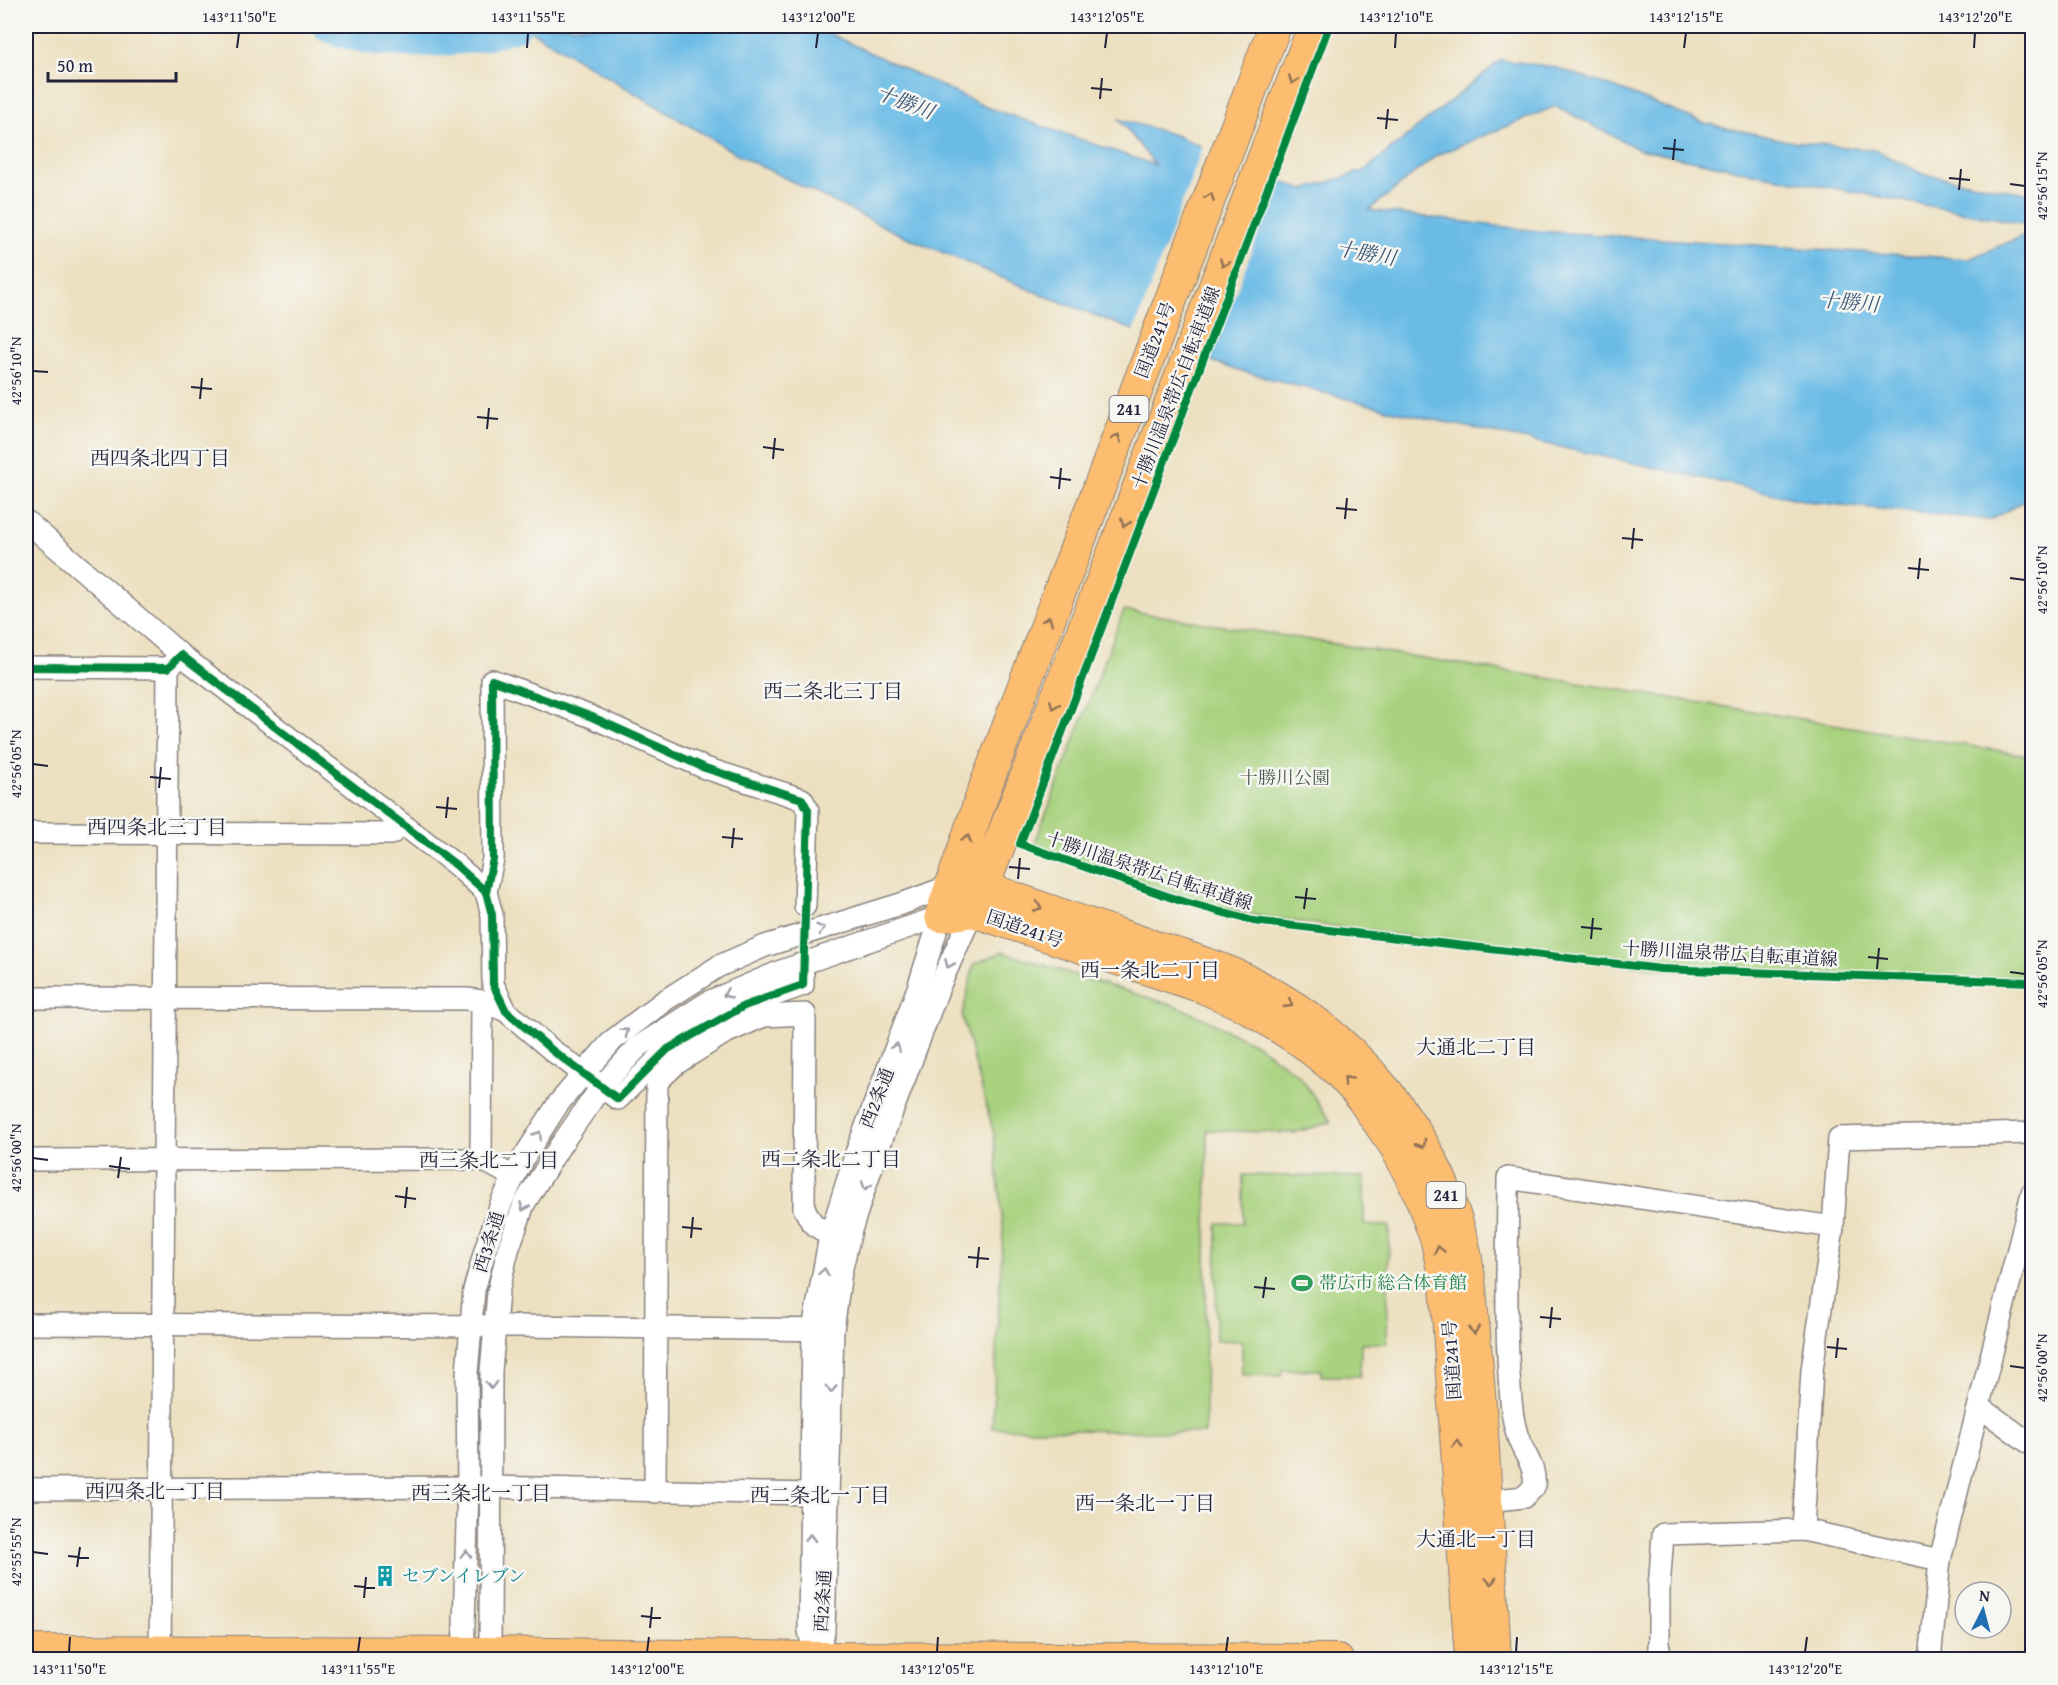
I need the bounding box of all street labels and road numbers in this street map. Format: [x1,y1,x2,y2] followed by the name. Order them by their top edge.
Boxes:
[1124,282,1227,493] street label: 十勝川温泉帯広自転車道線
[1128,298,1181,382] street label: 国道241号
[1110,396,1148,422] road number: 241
[1042,824,1256,917] street label: 十勝川温泉帯広自転車道線
[983,903,1067,954] street label: 国道241号
[1621,934,1839,973] street label: 十勝川温泉帯広自転車道線
[853,1064,900,1132] street label: 西2条通
[1426,1182,1466,1208] road number: 241
[466,1208,511,1276] street label: 西3条通
[1435,1319,1468,1401] street label: 国道241号
[807,1569,838,1633] street label: 西2条通

